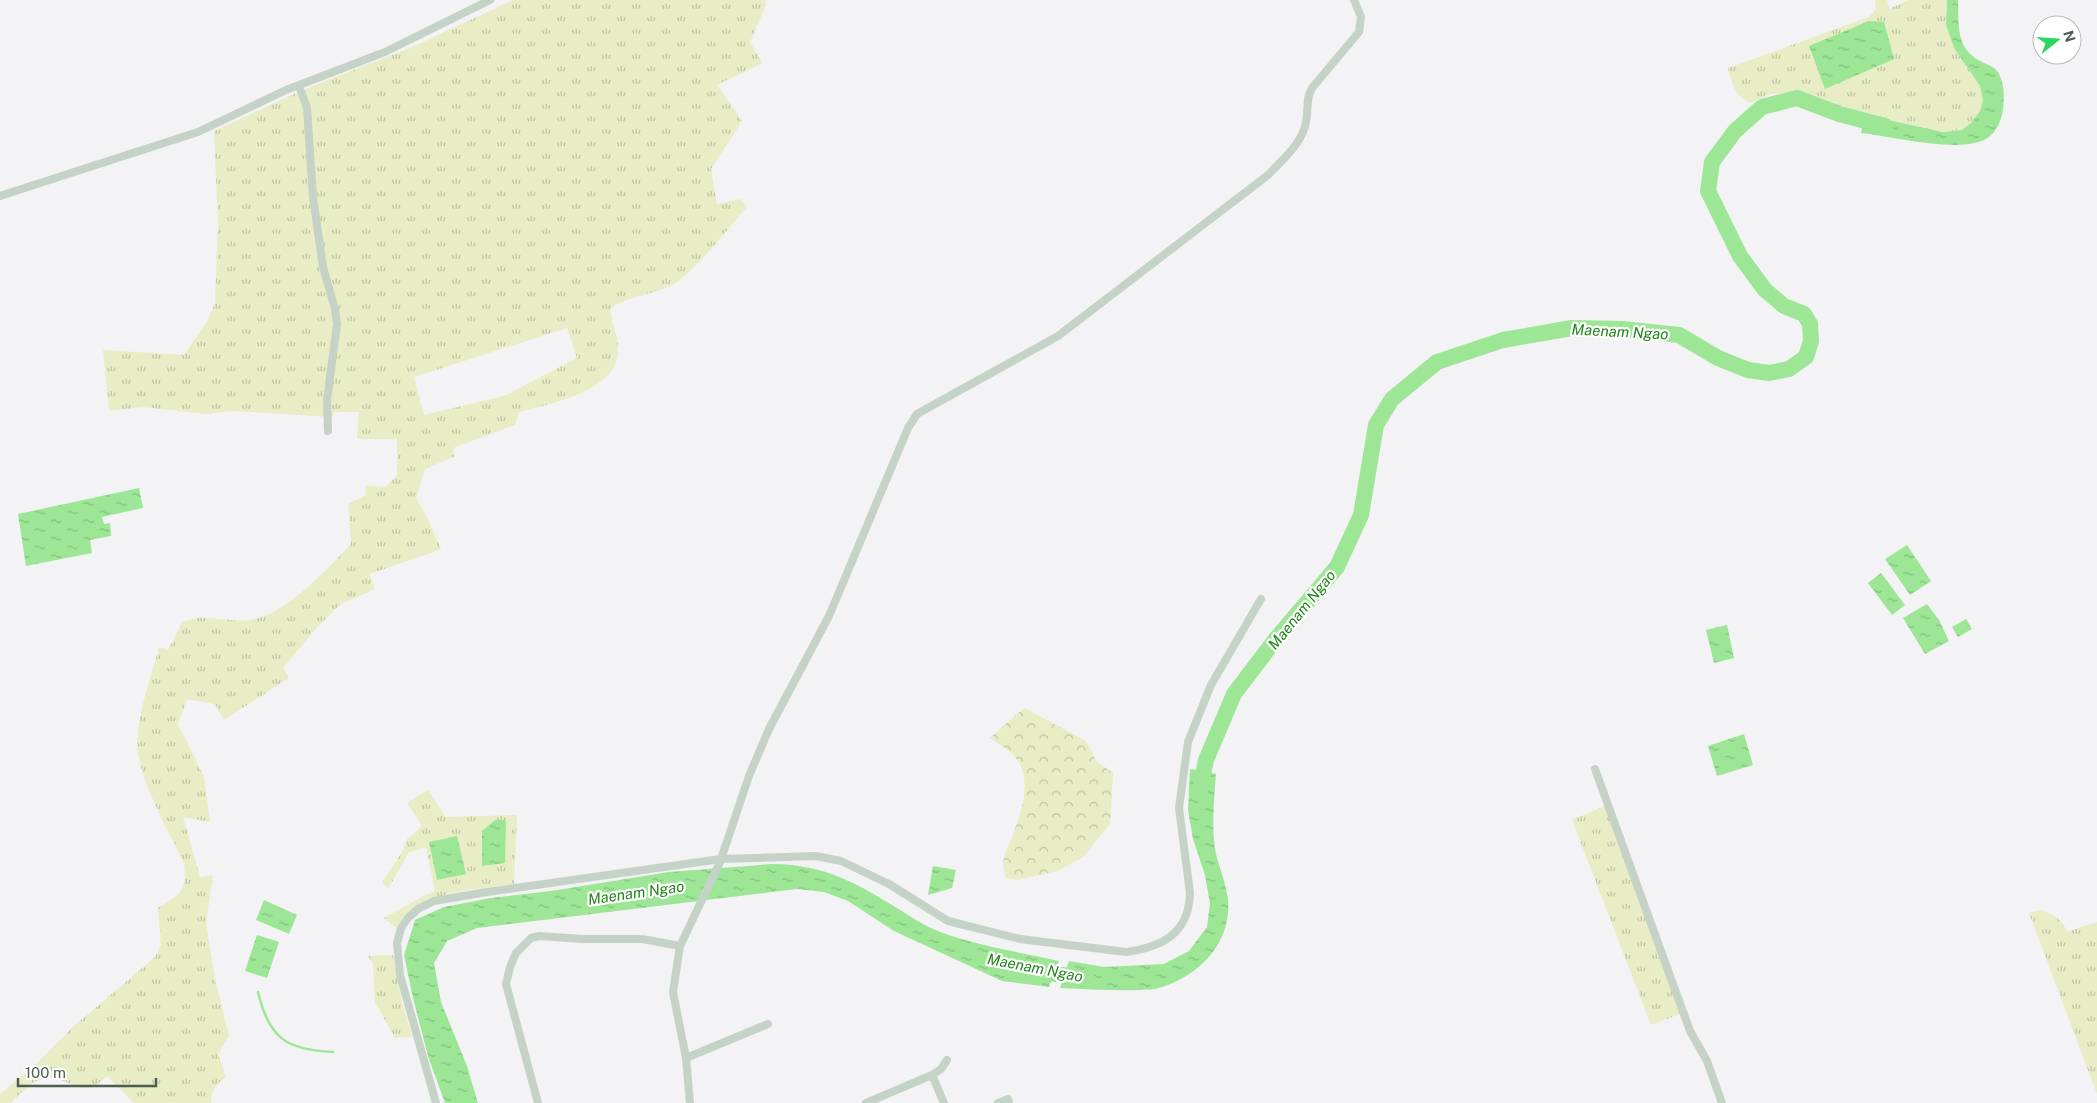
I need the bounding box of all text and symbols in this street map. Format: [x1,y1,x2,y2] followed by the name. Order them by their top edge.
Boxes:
[2032,15,2082,65] north arrow
[2060,29,2079,44] text: N
[1571,320,1669,343] water label: Maenam Ngao
[1264,567,1339,653] water label: Maenam Ngao
[587,877,685,908] water label: Maenam Ngao
[986,950,1084,985] water label: Maenam Ngao
[18,1056,155,1088] scale bar
[25,1064,66,1081] text: 100 m

